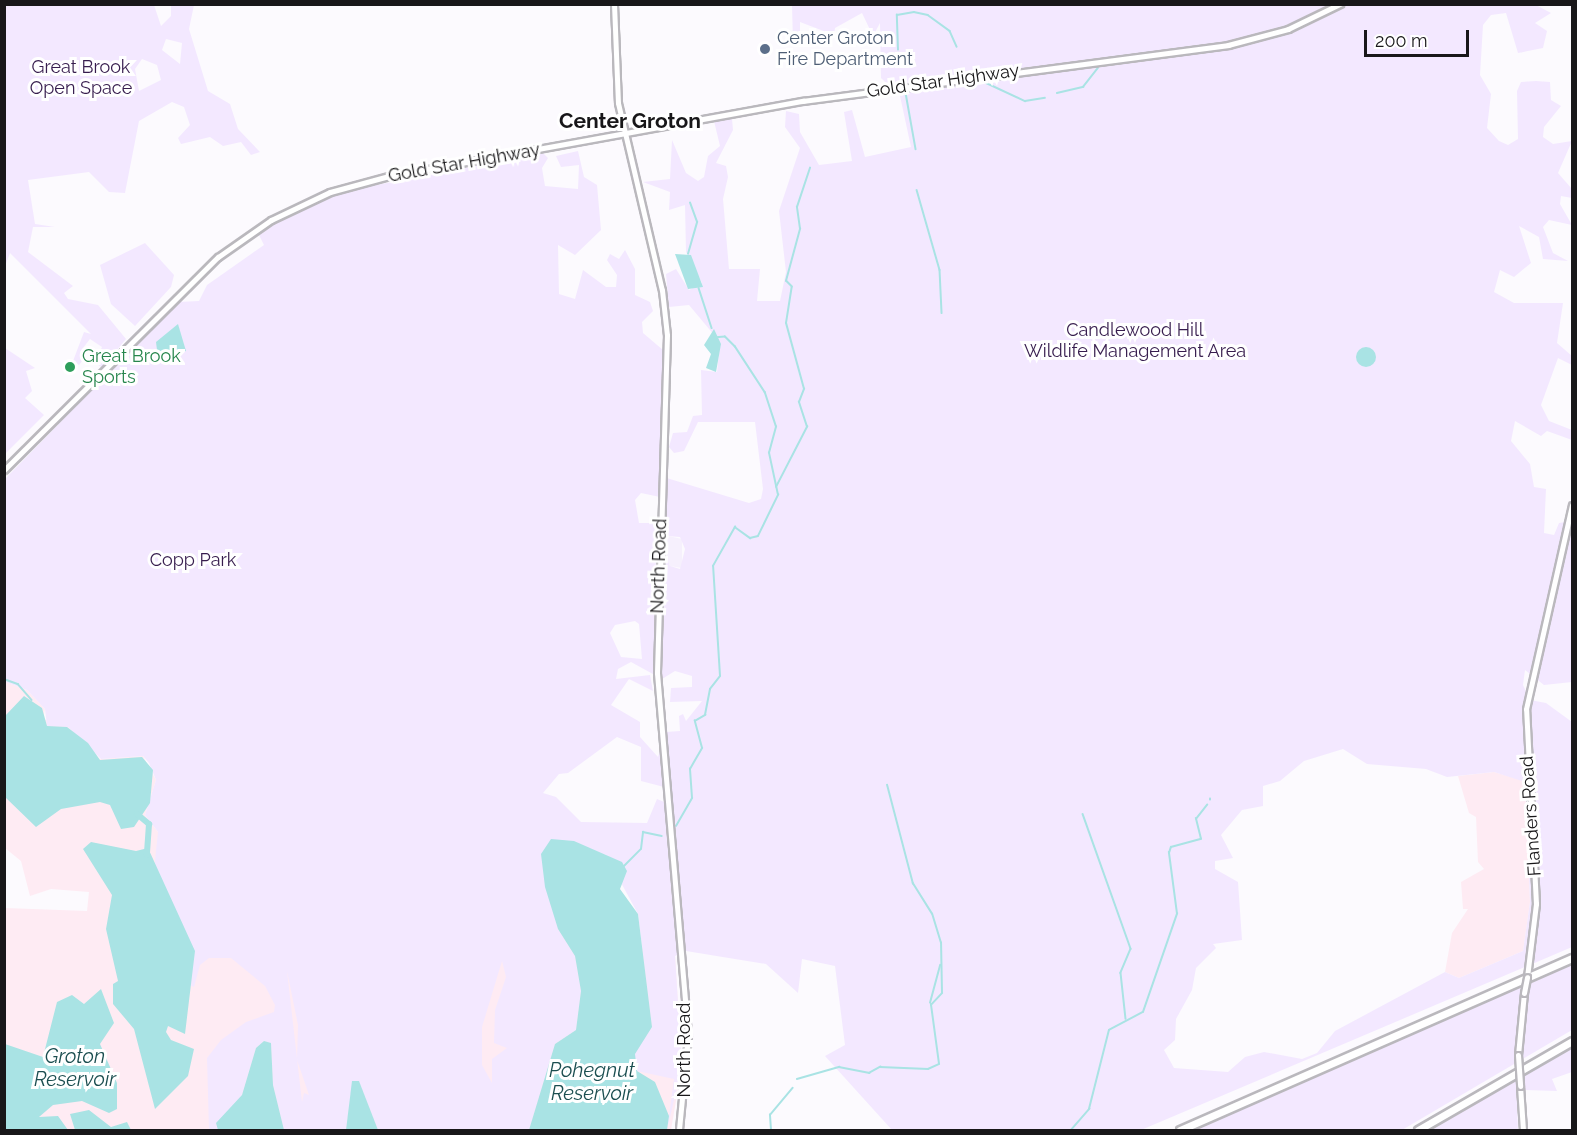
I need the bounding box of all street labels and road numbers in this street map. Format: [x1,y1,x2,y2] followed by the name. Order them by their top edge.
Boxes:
[865,60,1021,102] street label: Gold Star Highway
[386,139,542,187] street label: Gold Star Highway
[647,518,671,614] street label: North Road
[1516,755,1546,877] street label: Flanders Road
[673,1002,695,1098] street label: North Road

